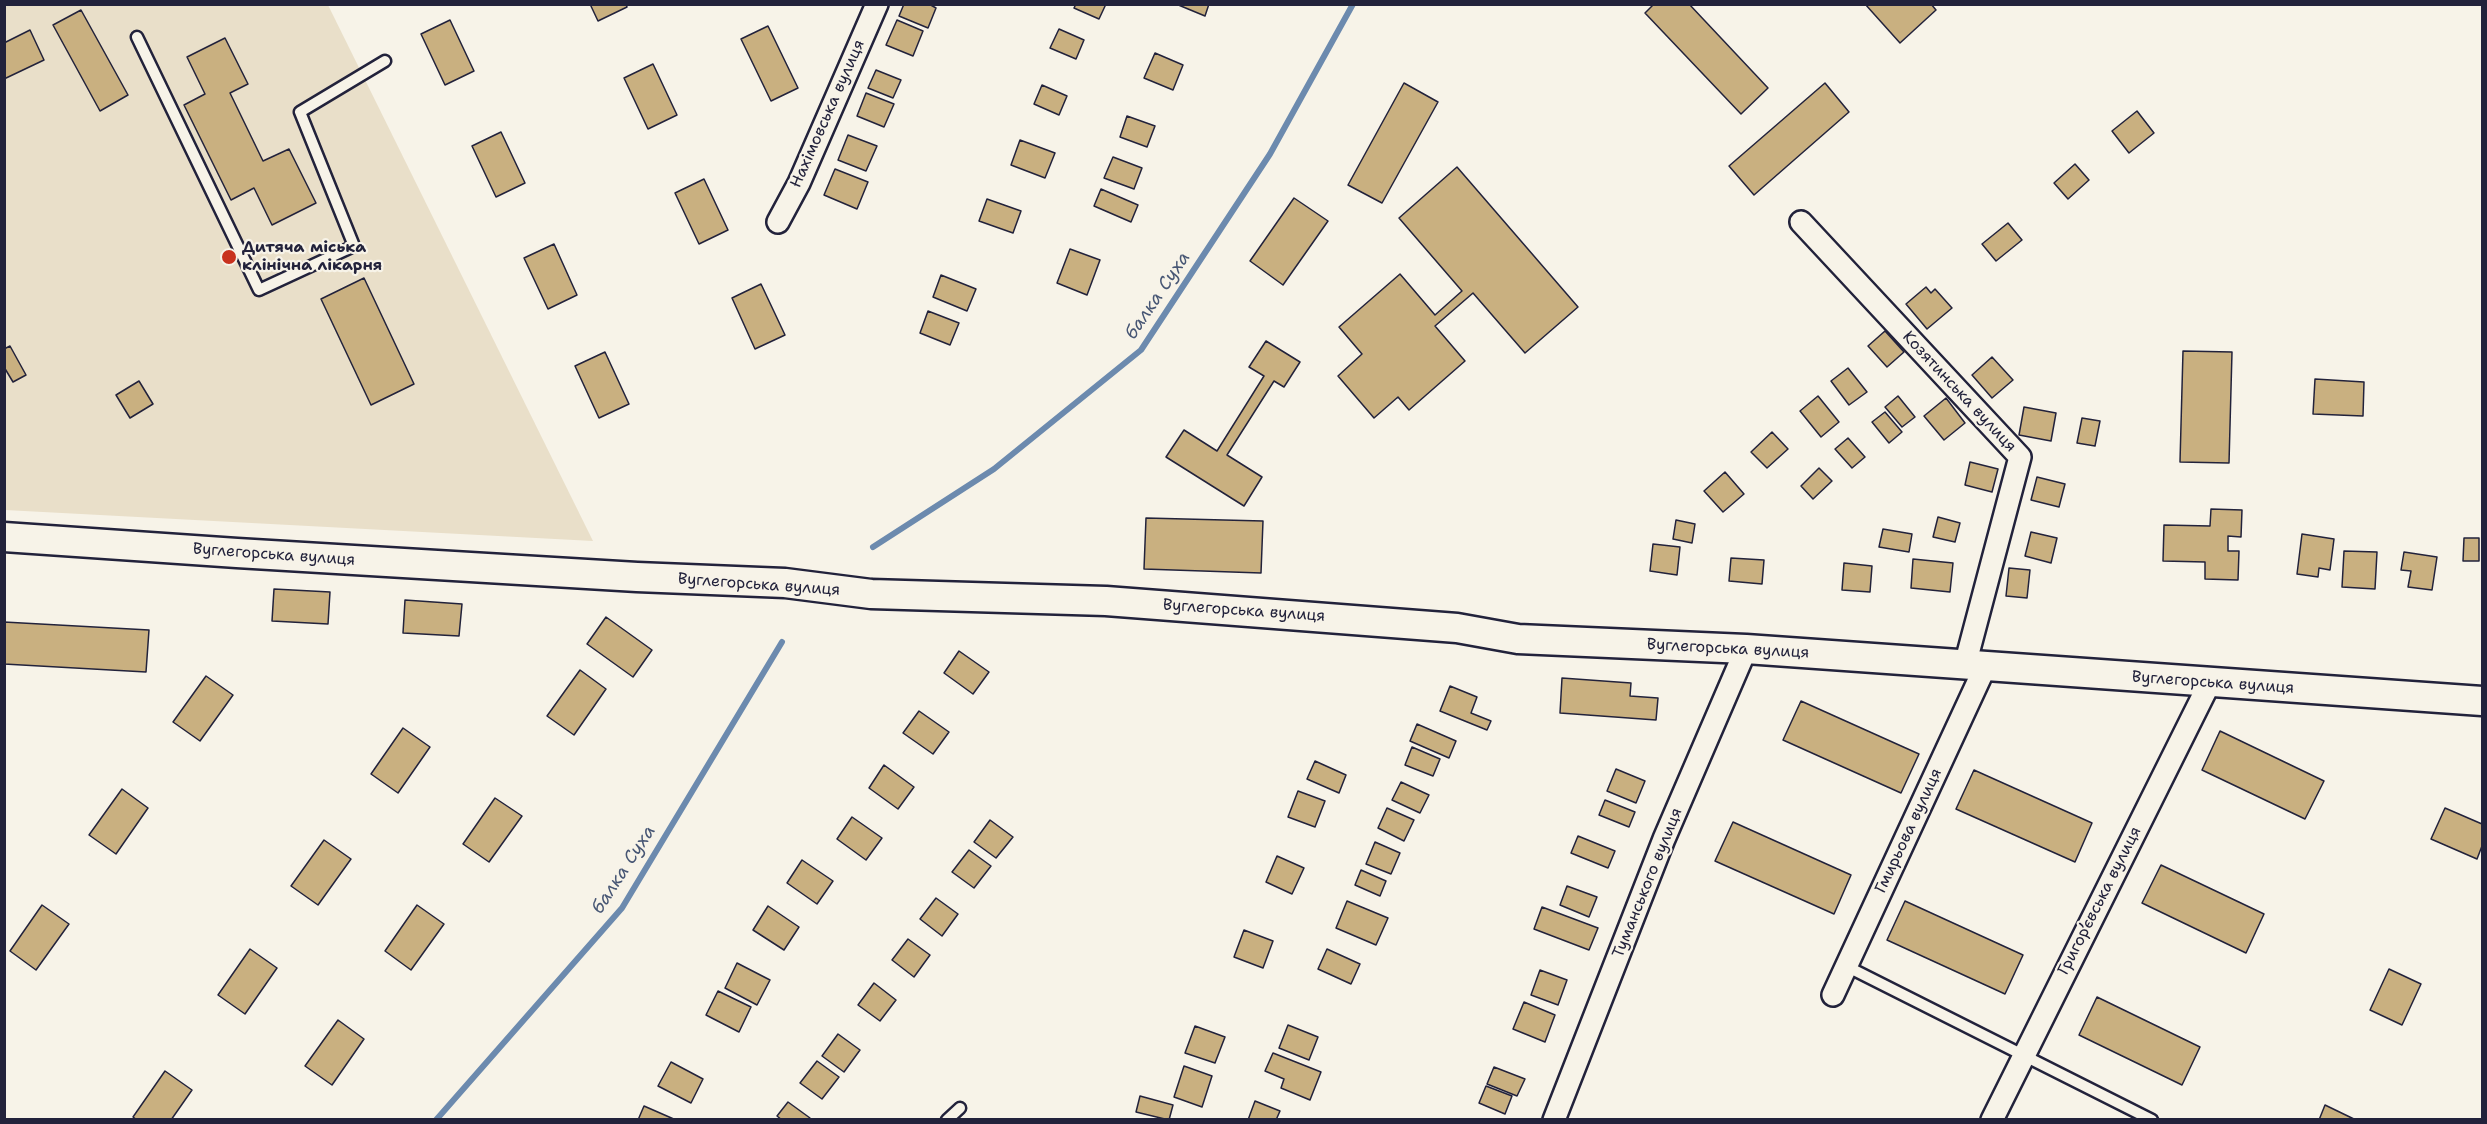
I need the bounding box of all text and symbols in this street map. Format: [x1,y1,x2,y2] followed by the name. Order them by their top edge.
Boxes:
[787,37,869,191] street label: Нахімовська вулиця
[242,238,382,276] place label: Дитяча міська клінічна лікарня
[220,248,238,266] marker: Дитяча міська клінічна лікарня
[1121,248,1195,344] water label: балка Суха
[1898,328,2020,456] street label: Козятинська вулиця
[192,540,356,570] street label: Вуглегорська вулиця
[677,570,841,600] street label: Вуглегорська вулиця
[1162,596,1326,626] street label: Вуглегорська вулиця
[1646,635,1810,663] street label: Вуглегорська вулиця
[2131,668,2295,698] street label: Вуглегорська вулиця
[1872,765,1946,897] street label: Гмирьова вулиця
[1609,805,1687,961] street label: Туманського вулиця
[587,822,661,918] water label: балка Суха
[2054,824,2146,978] street label: Григор’євська вулиця

